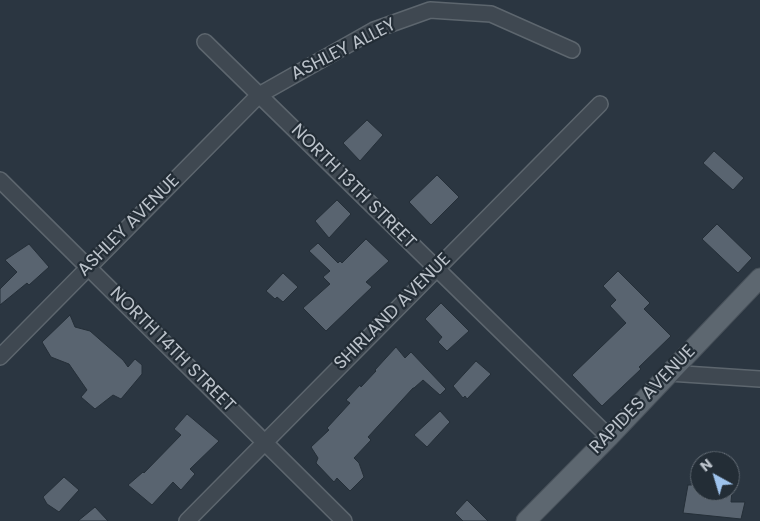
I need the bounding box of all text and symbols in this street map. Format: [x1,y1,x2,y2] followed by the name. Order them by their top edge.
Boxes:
[288,14,400,86] street label: ASHLEY ALLEY
[286,120,420,254] street label: NORTH 13TH STREET
[74,171,184,281] street label: ASHLEY AVENUE
[330,249,456,375] street label: SHIRLAND AVENUE
[105,283,239,417] street label: NORTH 14TH STREET
[586,341,700,459] street label: RAPIDES AVENUE
[690,451,740,501] north arrow
[696,454,717,476] text: N

